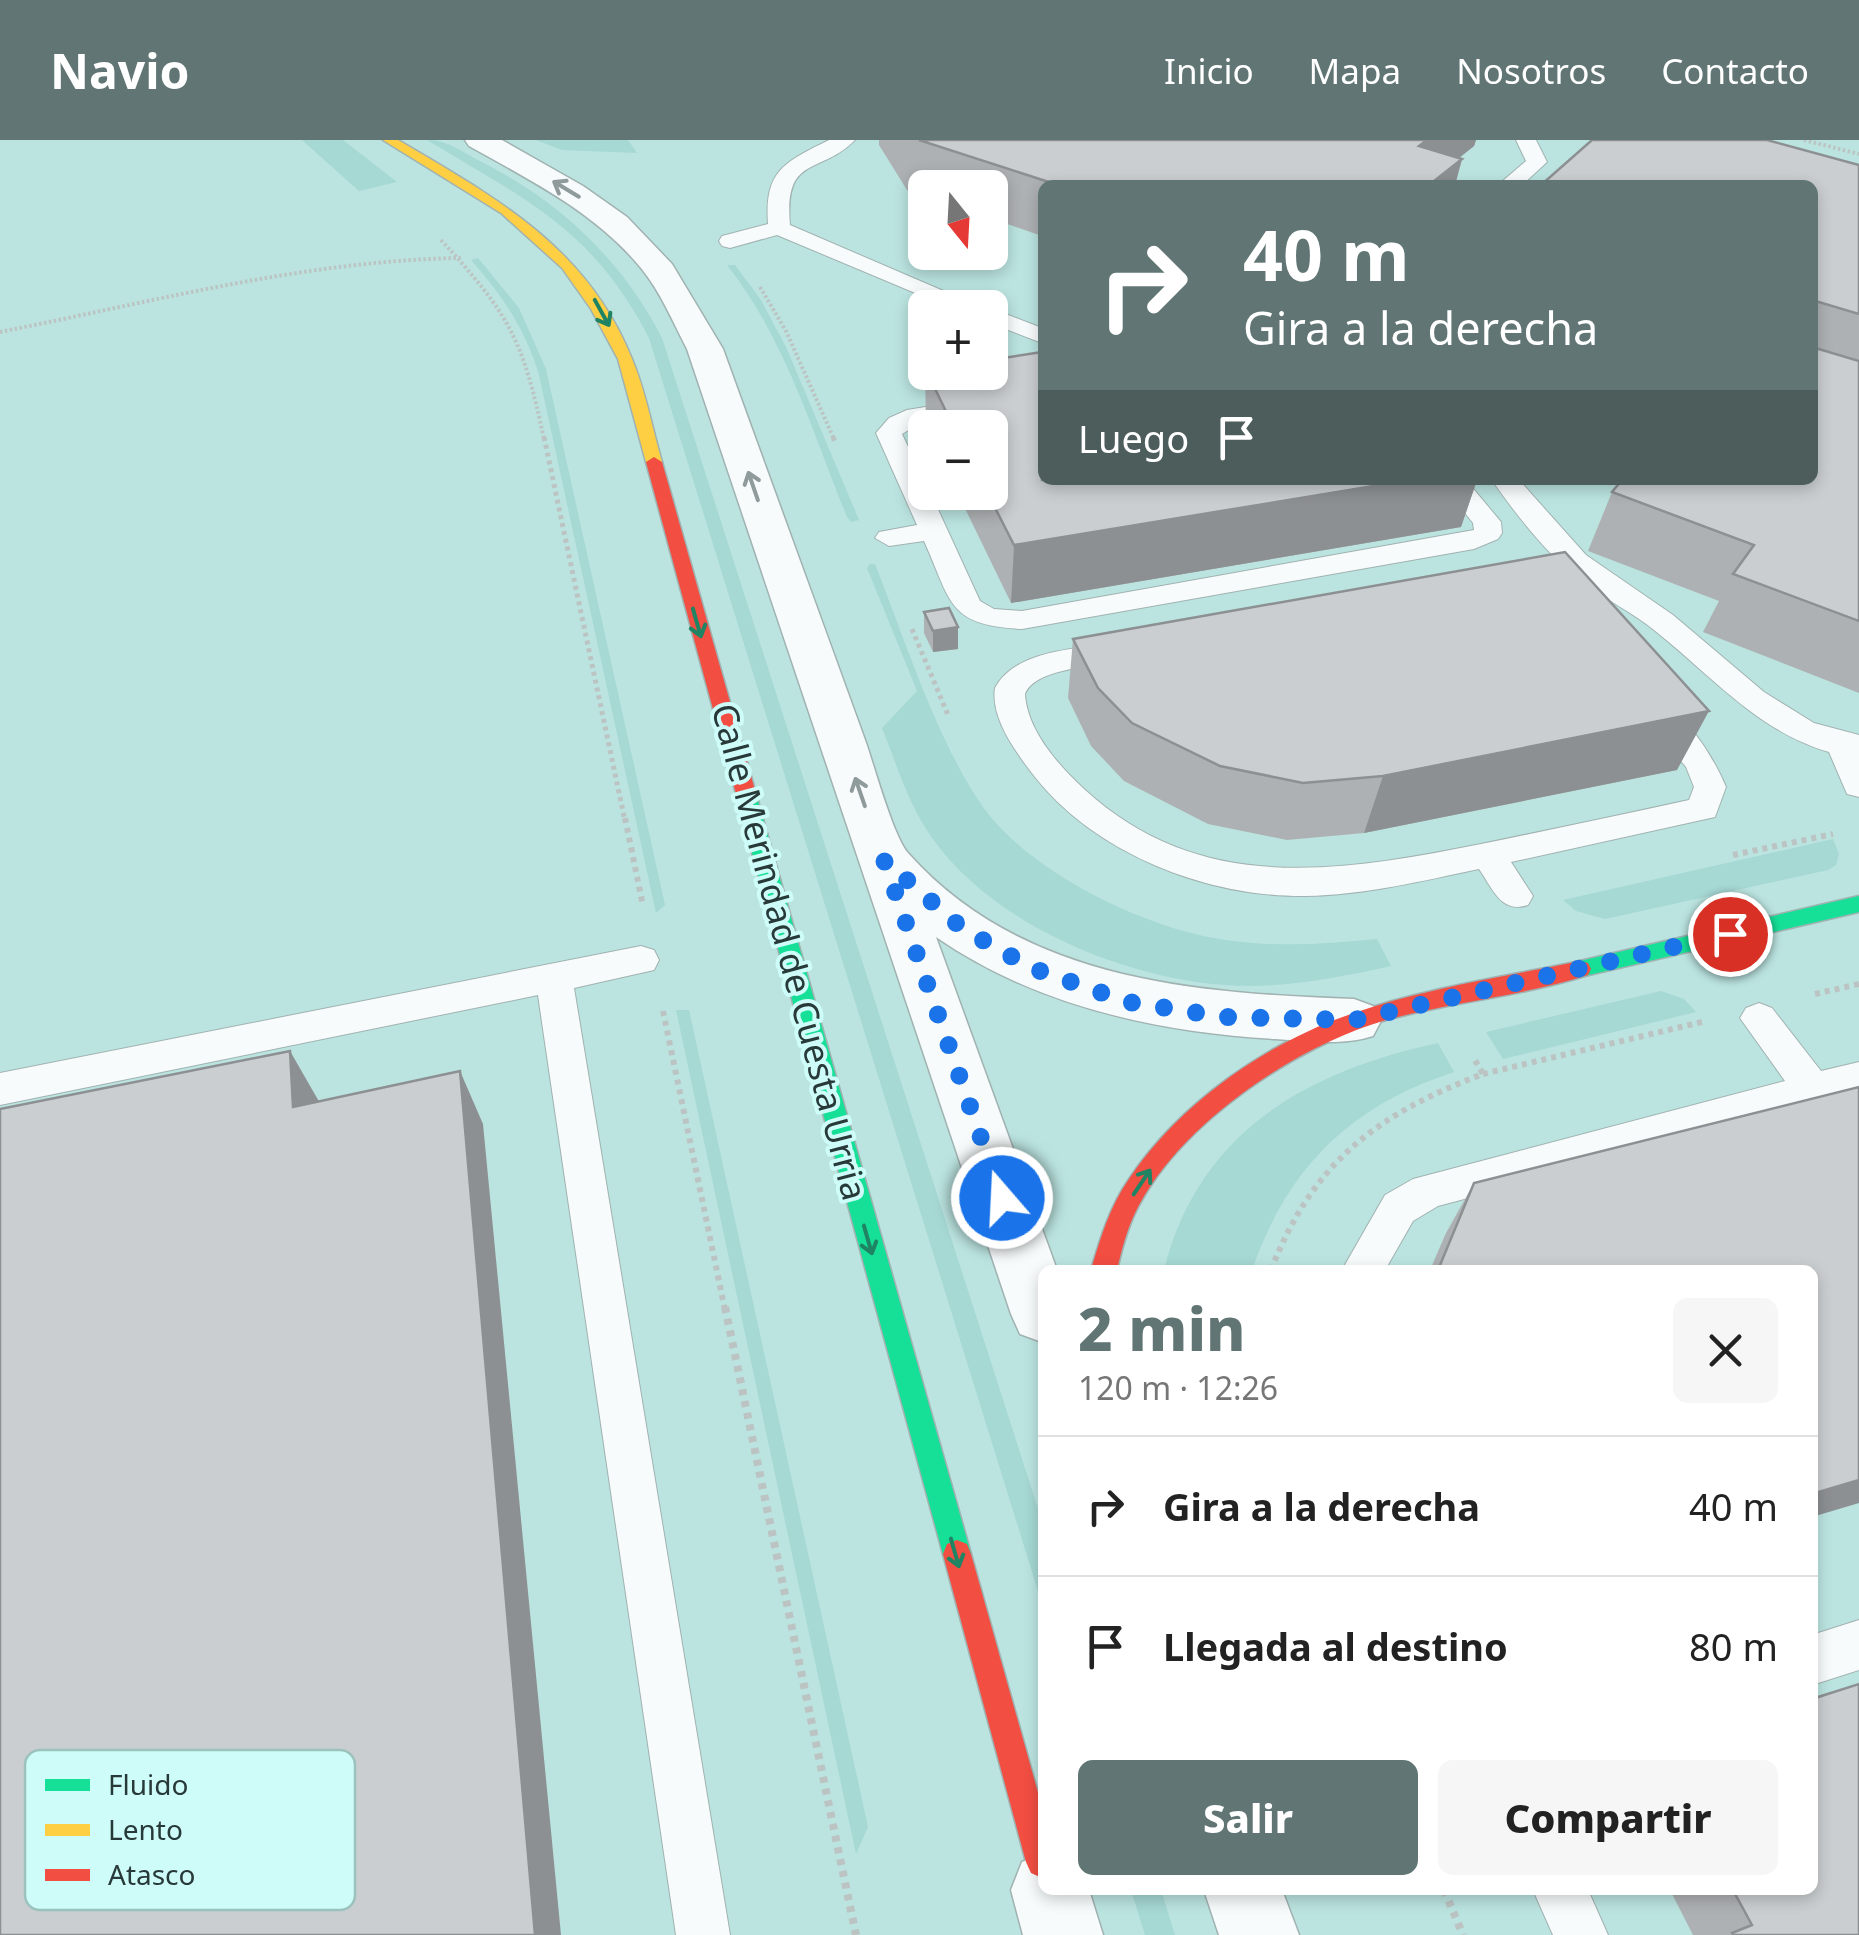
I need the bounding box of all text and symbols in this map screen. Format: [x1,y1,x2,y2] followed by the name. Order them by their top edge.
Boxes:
[50,38,190,103] text: Navio
[1164,47,1254,94] text: Inicio
[1309,47,1401,94] text: Mapa
[1456,47,1606,94] text: Nosotros
[1661,47,1809,94] text: Contacto
[908,170,1008,270] north arrow
[908,170,1008,510] map controls
[552,179,581,199] one-way arrow
[1243,206,1410,302] text: 40 m
[1078,220,1208,350] icon: right
[908,290,1008,390] button: +
[1243,297,1598,358] text: Gira a la derecha
[593,298,613,327] one-way arrow
[908,410,1008,510] button: −
[1209,410,1264,465] icon: arrive
[1078,412,1189,464] text: Luego
[743,471,761,502] one-way arrow
[689,607,708,638] one-way arrow
[701,698,879,1205] street label: Calle Merindad de Cuesta Urria
[850,777,868,809] one-way arrow
[1688,892,1773,977] pin
[1703,907,1758,962] icon: arrive
[950,1146,1054,1250] position arrow
[1131,1168,1152,1196] one-way arrow
[860,1223,878,1255] one-way arrow
[1078,1287,1246,1369] text: 2 min
[1673,1298,1778,1403] button: close
[1078,1366,1278,1409] text: 120 m · 12:26
[1078,1479,1133,1534] icon: right
[1163,1480,1480,1532] text: Gira a la derecha
[1689,1480,1778,1532] text: 40 m
[947,1536,966,1568] one-way arrow
[1078,1619,1133,1674] icon: arrive
[1163,1620,1508,1672] text: Llegada al destino
[1689,1620,1778,1672] text: 80 m
[25,1750,355,1910] legend
[1078,1760,1418,1875] button: Salir
[1438,1760,1778,1875] button: Compartir
[108,1765,188,1803] text: Fluido
[108,1810,183,1848] text: Lento
[108,1855,196,1893] text: Atasco

